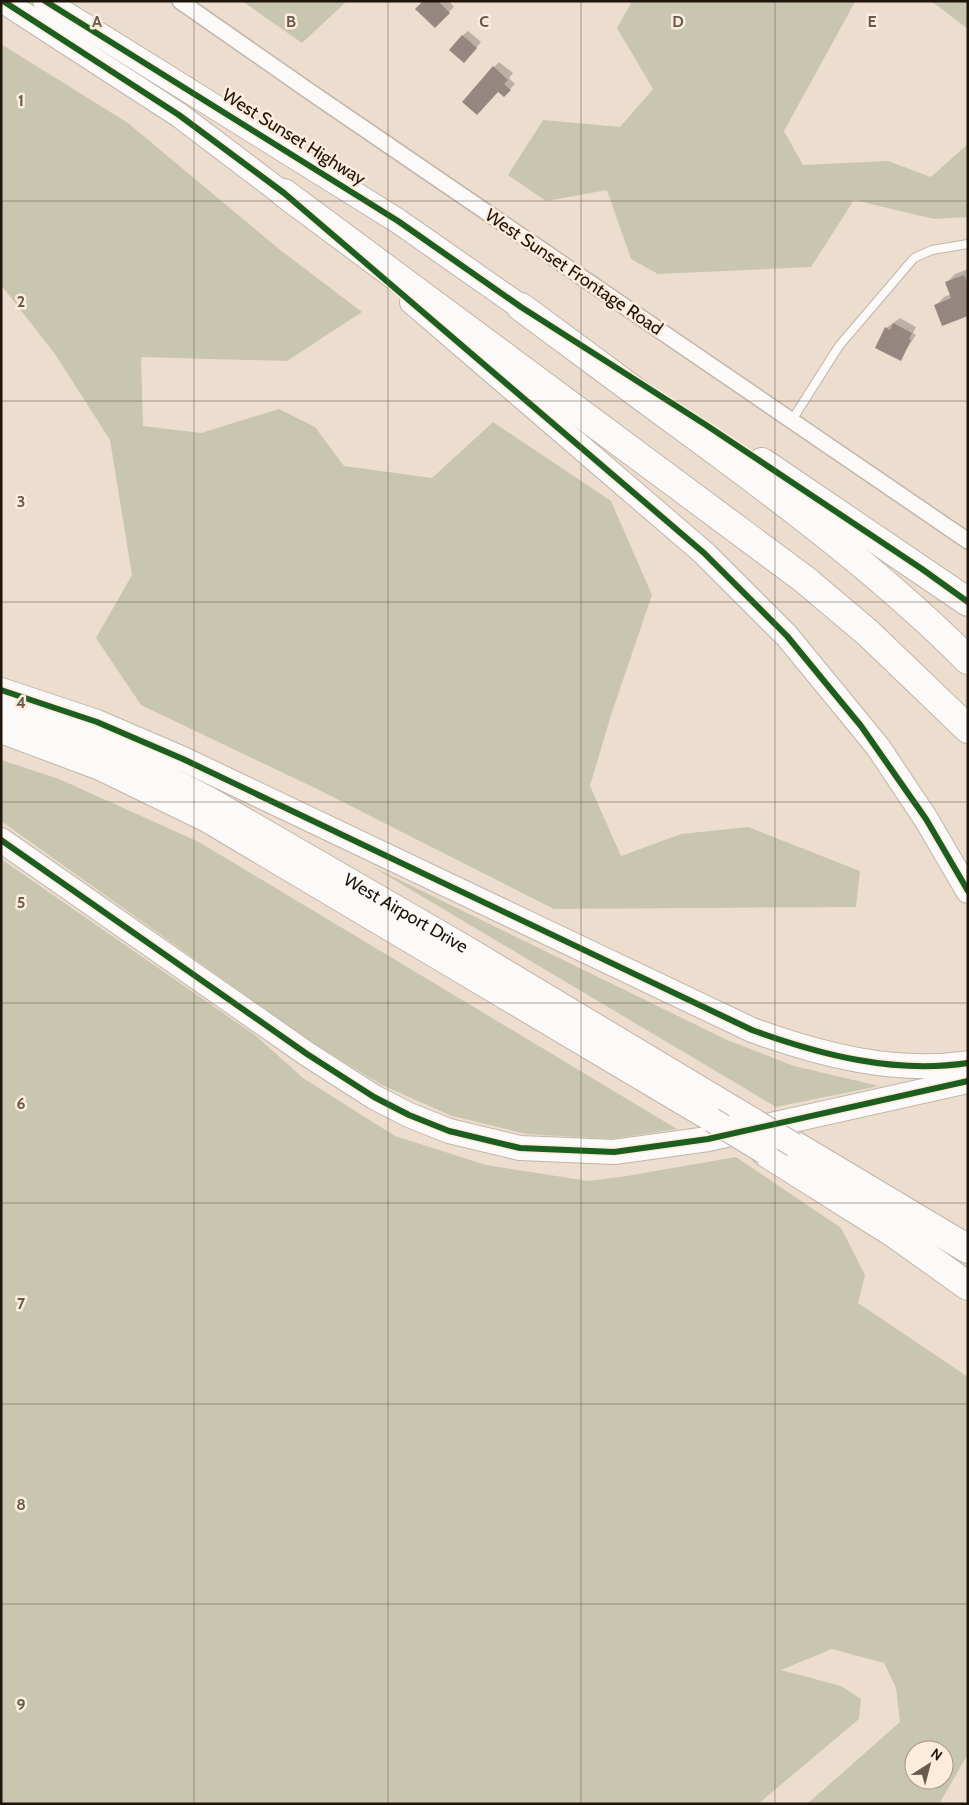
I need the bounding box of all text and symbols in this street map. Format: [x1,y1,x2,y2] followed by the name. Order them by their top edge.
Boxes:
[92,12,102,31] text: A
[286,12,296,31] text: B
[479,12,489,31] text: C
[672,12,684,31] text: D
[867,12,877,31] text: E
[218,84,370,190] street label: West Sunset Highway
[18,91,24,110] text: 1
[481,204,667,340] street label: West Sunset Frontage Road
[17,292,25,311] text: 2
[17,492,25,511] text: 3
[16,693,26,712] text: 4
[340,869,472,958] street label: West Airport Drive
[17,893,25,912] text: 5
[17,1094,26,1113] text: 6
[17,1294,26,1313] text: 7
[16,1495,26,1514] text: 8
[17,1695,26,1714] text: 9
[904,1740,954,1790] north arrow
[927,1744,946,1765] text: N

